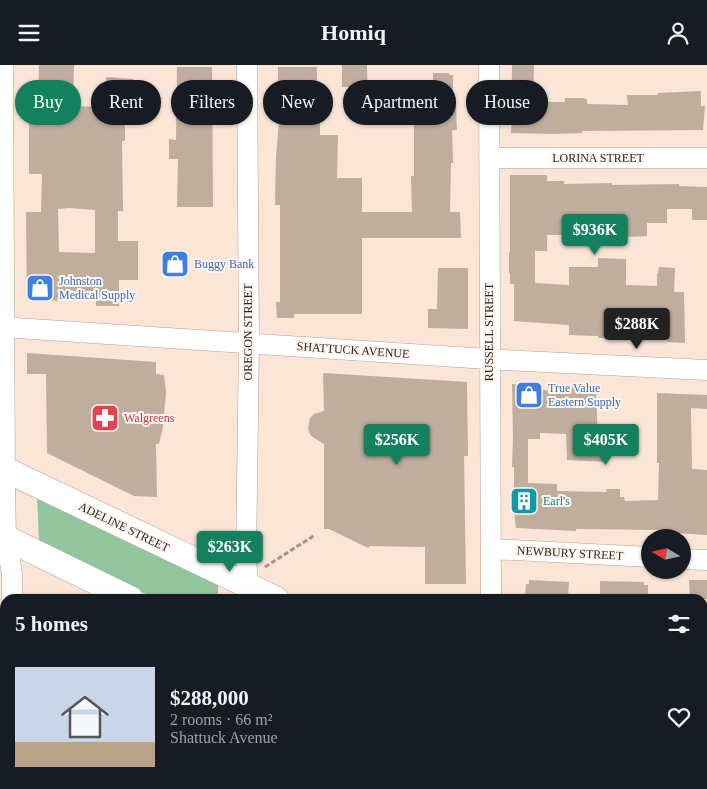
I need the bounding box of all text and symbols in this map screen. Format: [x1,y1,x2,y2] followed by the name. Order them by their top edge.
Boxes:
[15,19,43,47] icon: menu
[664,19,692,47] icon: person
[321,20,386,45] text: Homiq
[15,80,81,125] chip: Buy
[91,80,161,125] chip: Rent
[171,80,253,125] chip: Filters
[263,80,333,125] chip: New
[343,80,456,125] chip: Apartment
[466,80,548,125] chip: House
[552,151,644,165] street label: LORINA STREET
[560,213,630,256] pin: $936K
[573,221,617,238] text: $936K
[160,249,190,279] shop icon: Buggy Bank
[194,257,254,271] place label: Buggy Bank
[25,273,55,303] shop icon: Johnston Medical Supply
[59,274,135,302] place label: Johnston Medical Supply
[482,282,496,381] street label: RUSSELL STREET
[241,283,255,381] street label: OREGON STREET
[602,307,672,350] pin: $288K
[615,315,659,332] text: $288K
[296,339,410,361] street label: SHATTUCK AVENUE
[514,380,544,410] shop icon: True Value Eastern Supply
[548,381,621,409] place label: True Value Eastern Supply
[90,403,120,433] pharmacy icon: Walgreens
[124,411,175,425] place label: Walgreens
[362,423,432,466] pin: $256K
[571,423,641,466] pin: $405K
[375,431,419,448] text: $256K
[584,431,628,448] text: $405K
[509,486,539,516] building icon: Earl's
[543,494,570,508] place label: Earl's
[76,499,172,555] street label: ADELINE STREET
[641,529,691,579] north arrow
[641,529,691,579] map controls
[195,531,265,573] pin: $263K
[208,538,252,555] text: $263K
[516,543,624,563] street label: NEWBURY STREET
[665,610,693,638] icon: filters
[15,612,88,636] text: 5 homes
[170,686,249,710] text: $288,000
[55,687,115,747] icon: home
[665,703,693,731] icon: heart
[170,711,273,728] text: 2 rooms · 66 m²
[170,729,278,746] text: Shattuck Avenue

